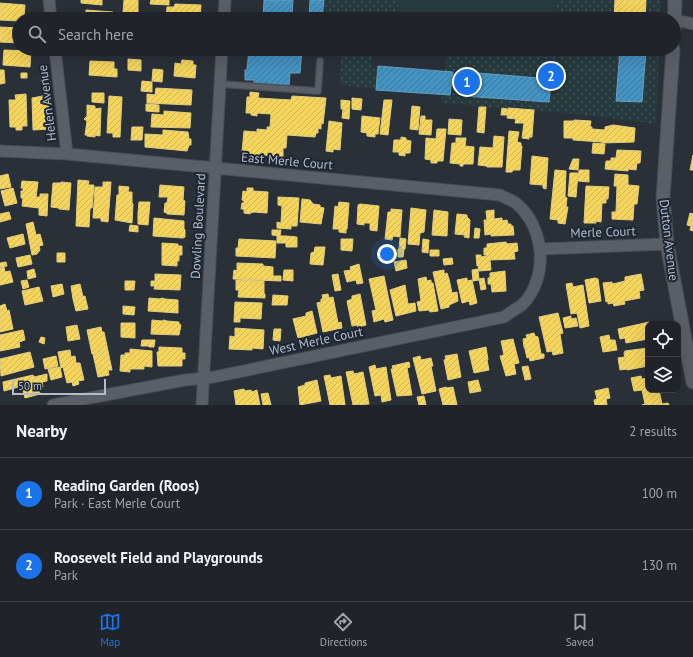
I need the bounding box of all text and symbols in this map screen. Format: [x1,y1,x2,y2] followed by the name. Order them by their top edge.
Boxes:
[12,12,681,56] search box
[26,23,48,45] icon: search
[58,25,134,44] text: Search here
[538,61,564,91] pin: 2
[34,64,60,142] street label: Helen Avenue
[454,67,480,97] pin: 1
[240,149,334,174] street label: East Merle Court
[187,173,209,279] street label: Dowling Boulevard
[656,198,682,282] street label: Dutton Avenue
[570,222,637,242] street label: Merle Court
[377,244,397,264] your location
[645,321,681,393] map controls
[645,321,681,357] button: locate
[268,323,365,359] street label: West Merle Court
[645,357,681,393] button: layers
[12,377,106,396] scale bar
[18,379,42,393] text: 50 m
[16,420,67,442] text: Nearby
[629,423,677,440] text: 2 results
[54,476,199,495] text: Reading Garden (Roos)
[25,485,33,502] text: 1
[642,485,677,502] text: 100 m
[54,495,180,512] text: Park · East Merle Court
[54,548,263,567] text: Roosevelt Field and Playgrounds
[25,557,33,574] text: 2
[642,557,677,574] text: 130 m
[54,567,78,584] text: Park
[99,611,121,649] tab: Map
[320,611,367,649] tab: Directions
[566,611,594,649] tab: Saved

